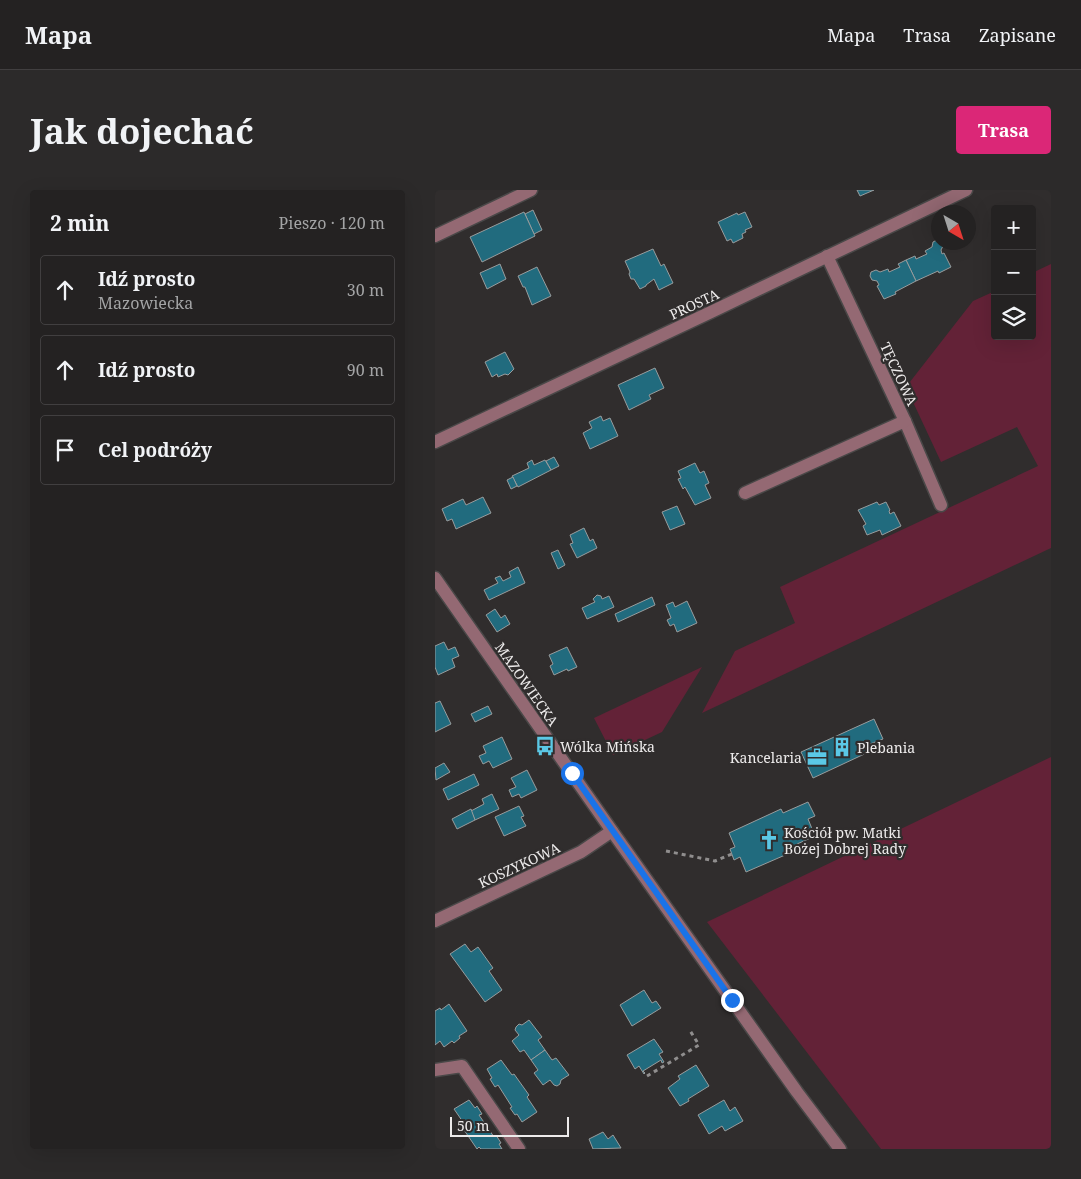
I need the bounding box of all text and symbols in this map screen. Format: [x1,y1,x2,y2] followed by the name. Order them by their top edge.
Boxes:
[25,18,92,51] text: Mapa
[827,23,875,47] text: Mapa
[903,23,951,47] text: Trasa
[979,23,1056,47] text: Zapisane
[956,106,1051,154] button: Trasa
[30,107,254,154] text: Jak dojechać
[931,205,976,250] north arrow
[991,205,1036,340] map controls
[991,205,1036,250] button: +
[50,209,109,237] text: 2 min
[279,212,385,234] text: Pieszo · 120 m
[991,250,1036,295] button: −
[98,266,195,292] text: Idź prosto
[51,276,79,304] icon: ahead
[347,279,384,301] text: 30 m
[666,284,722,324] street label: PROSTA
[98,292,193,314] text: Mazowiecka
[991,295,1036,340] button: layers
[876,339,922,409] street label: TĘCZOWA
[51,356,79,384] icon: ahead
[98,357,195,383] text: Idź prosto
[347,359,384,381] text: 90 m
[51,436,79,464] icon: arrive
[98,437,212,463] text: Cel podróży
[491,638,563,730] street label: MAZOWIECKA
[534,735,556,757] bus stop icon: Wólka Mińska
[831,736,853,758] building icon: Plebania
[560,737,655,756] place label: Wólka Mińska
[857,738,915,757] place label: Plebania
[806,746,828,768] office icon: Kancelaria
[730,748,802,767] place label: Kancelaria
[561,762,584,785] route start
[784,823,906,858] place label: Kościół pw. Matki Bożej Dobrej Rady
[758,829,780,851] church icon: Kościół pw. Matki Bożej Dobrej Rady
[475,838,563,892] street label: KOSZYKOWA
[721,989,744,1012] route end
[450,1114,569,1137] scale bar
[457,1116,490,1135] text: 50 m

